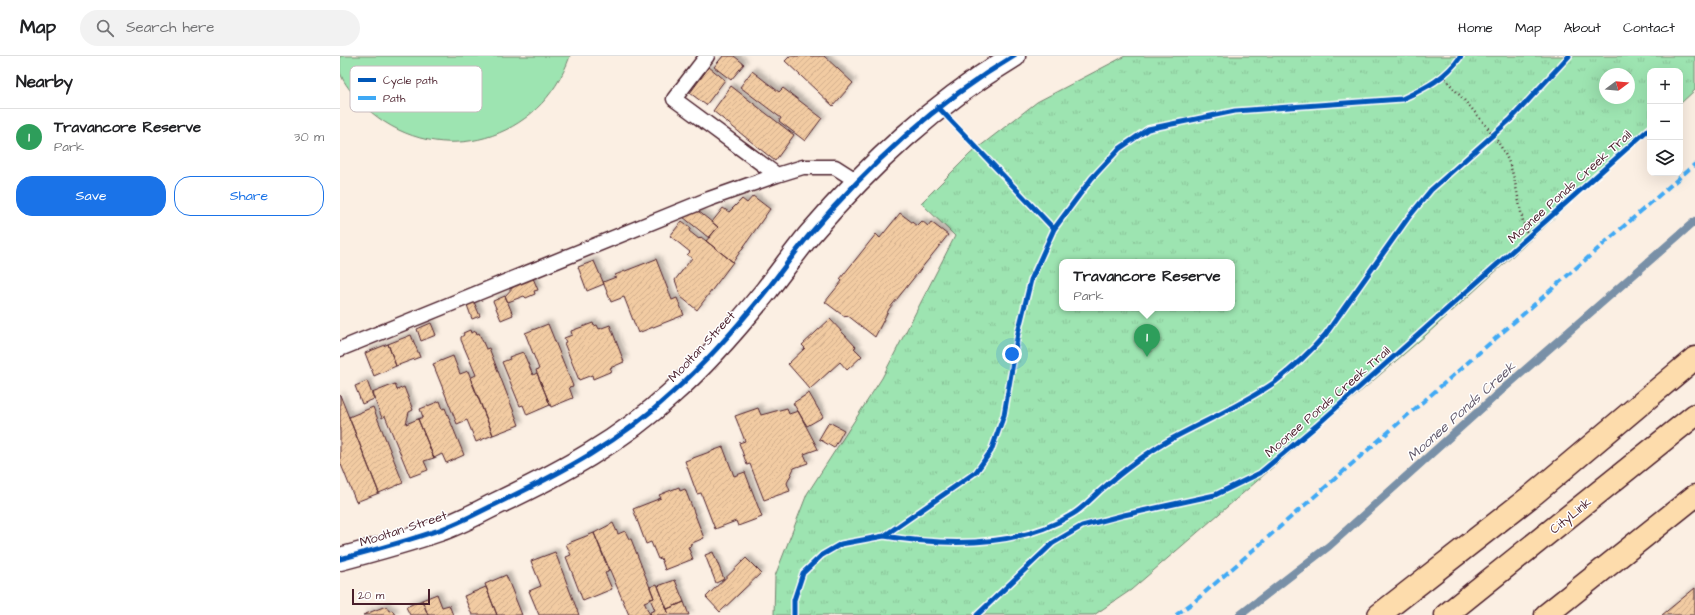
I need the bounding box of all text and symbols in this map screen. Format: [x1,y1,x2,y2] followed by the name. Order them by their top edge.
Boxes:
[80,10,360,46] search box
[20,14,56,41] text: Map
[94,17,116,39] icon: search
[126,17,215,38] text: Search here
[1458,18,1493,38] text: Home
[1515,18,1541,38] text: Map
[1563,18,1601,38] text: About
[1623,18,1675,38] text: Contact
[350,66,482,112] legend
[1599,68,1635,104] north arrow
[1647,68,1683,176] map controls
[1647,68,1683,104] button: +
[16,70,73,94] text: Nearby
[383,73,438,89] text: Cycle path
[383,91,406,106] text: Path
[1647,104,1683,140] button: −
[54,117,201,138] text: Travancore Reserve
[1504,126,1636,247] street label: Moonee Ponds Creek Trail
[28,128,30,146] text: 1
[294,128,324,146] text: 30 m
[54,138,84,156] text: Park
[1647,140,1683,176] button: layers
[16,176,166,216] button: Save
[174,176,324,216] button: Share
[1059,259,1235,311] popup
[1073,266,1221,287] text: Travancore Reserve
[1073,287,1104,305] text: Park
[664,307,740,386] street label: Mooltan Street
[1134,324,1160,357] pin: 1
[1261,342,1394,461] street label: Moonee Ponds Creek Trail
[1002,344,1022,364] your location
[1403,357,1521,466] water label: Moonee Ponds Creek
[1546,493,1596,539] street label: CityLink
[357,506,450,552] street label: Mooltan Street
[352,587,430,606] scale bar
[358,588,384,603] text: 20 m

